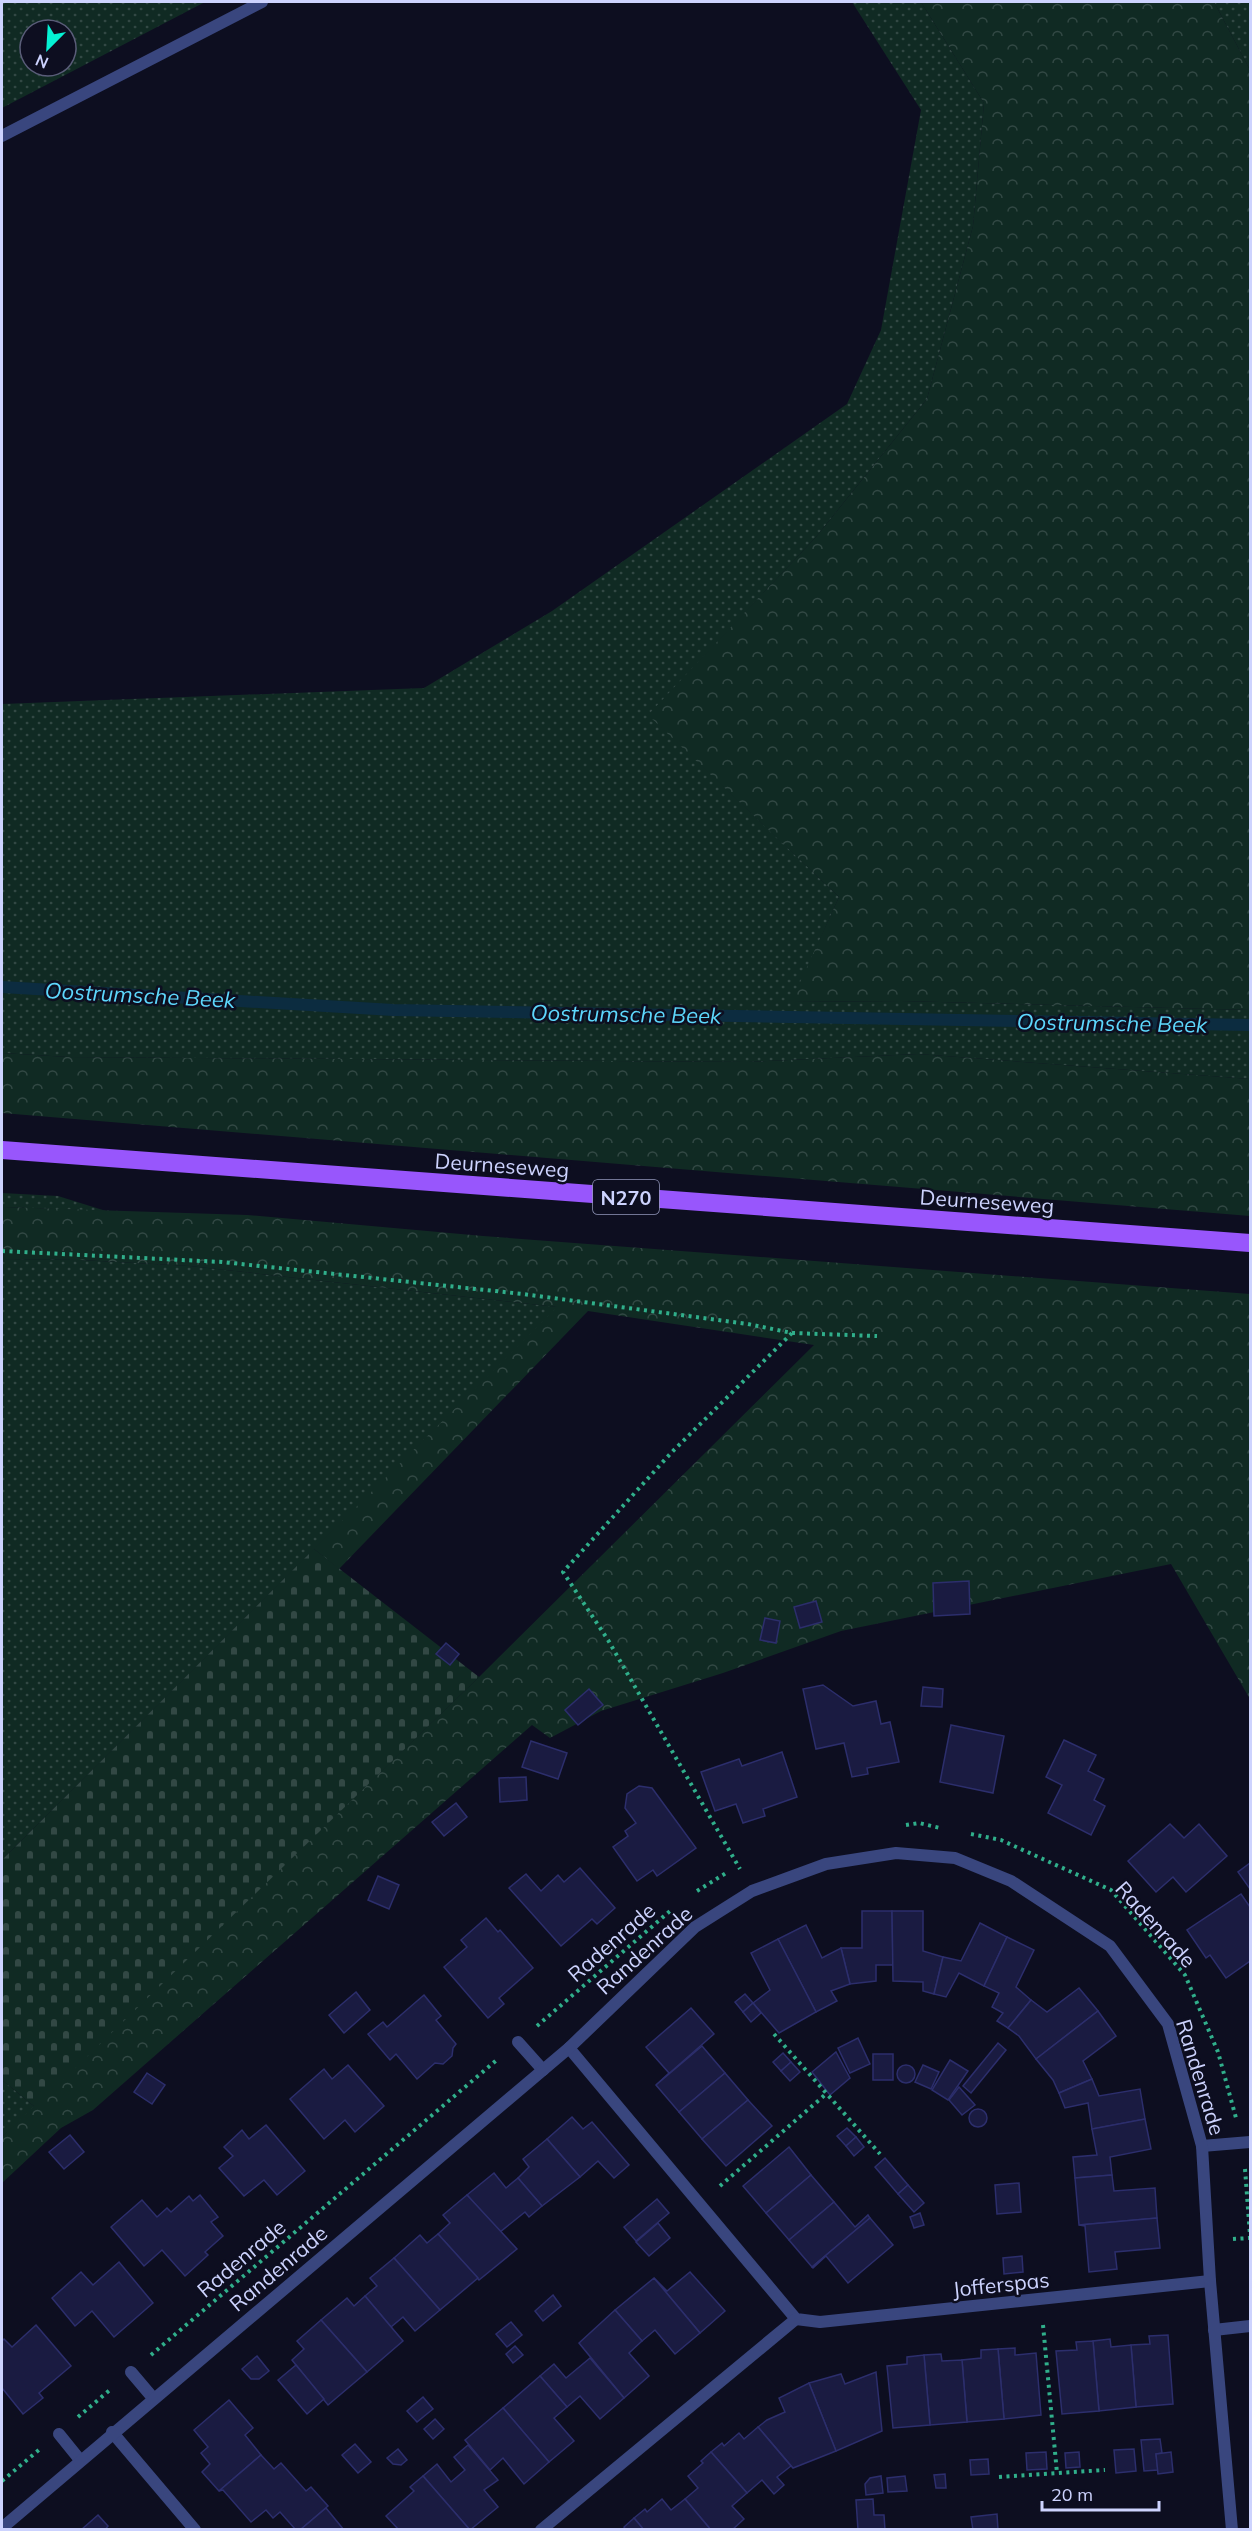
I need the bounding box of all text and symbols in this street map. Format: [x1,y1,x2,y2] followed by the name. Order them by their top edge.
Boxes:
[18,18,78,78] north arrow
[32,50,51,73] text: N
[44,976,237,1014] water label: Oostrumsche Beek
[530,998,722,1030] water label: Oostrumsche Beek
[1016,1007,1208,1039] water label: Oostrumsche Beek
[434,1147,570,1183] street label: Deurneseweg
[593,1180,659,1214] road number: N270
[919,1183,1055,1219] street label: Deurneseweg
[1110,1875,1202,1973] street label: Radenrade
[562,1897,660,1987] street label: Radenrade
[591,1900,697,2000] street label: Randenrade
[1171,2016,1231,2138] street label: Randenrade
[191,2213,291,2303] street label: Radenrade
[224,2220,332,2316] street label: Randenrade
[951,2266,1051,2302] street label: Jofferspas
[1042,2474,1159,2512] scale bar
[1051,2483,1093,2506] text: 20 m

